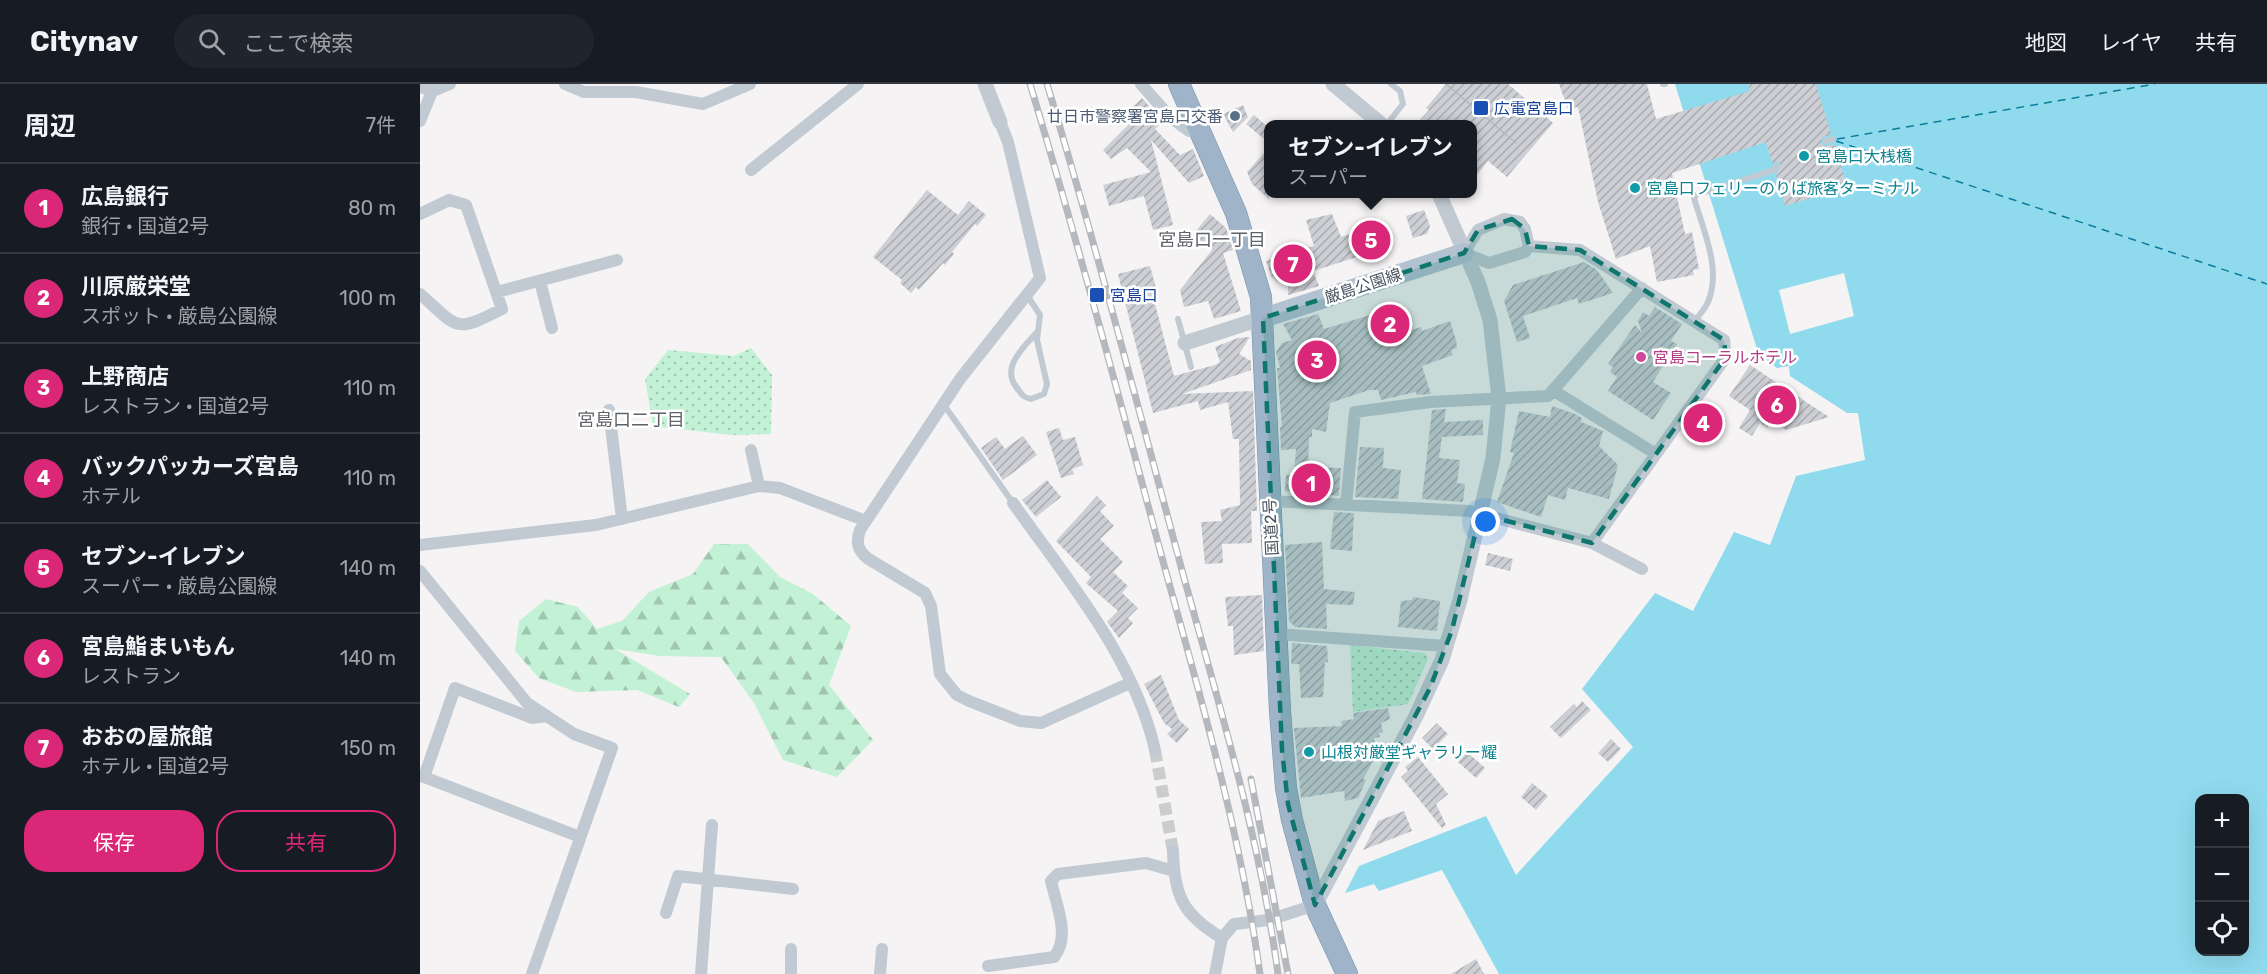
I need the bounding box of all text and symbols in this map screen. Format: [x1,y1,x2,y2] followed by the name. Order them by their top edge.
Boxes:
[174,14,594,68] search box
[30,25,138,58] text: Citynav
[195,25,228,58] icon: search
[243,30,353,57] text: ここで検索
[2025,30,2067,55] text: 地図
[2100,30,2162,55] text: レイヤ
[2195,30,2237,55] text: 共有
[1472,99,1490,117] marker: 広電宮島口
[1494,99,1574,118] place label: 広電宮島口
[1047,107,1223,126] place label: 廿日市警察署宮島口交番
[1228,109,1242,123] marker: 廿日市警察署宮島口交番
[24,111,76,142] text: 周辺
[366,113,396,137] text: 7件
[1264,120,1477,198] popup
[1288,134,1453,161] text: セブン-イレブン
[1816,147,1912,166] place label: 宮島口大桟橋
[1797,149,1811,163] marker: 宮島口大桟橋
[1288,165,1368,189] text: スーパー
[1647,179,1919,198] place label: 宮島口フェリーのりば旅客ターミナル
[1628,181,1642,195] marker: 宮島口フェリーのりば旅客ターミナル
[81,183,169,210] text: 広島銀行
[39,196,48,220] text: 1
[348,196,396,220] text: 80 m
[81,214,209,238] text: 銀行 · 国道2号
[1352,218,1390,262] pin: 5
[1158,229,1266,251] district label: 宮島口一丁目
[1274,242,1312,286] pin: 7
[1322,265,1404,307] street label: 厳島公園線
[81,273,191,300] text: 川原厳栄堂
[37,286,50,310] text: 2
[339,286,396,310] text: 100 m
[1088,286,1106,304] marker: 宮島口
[1110,286,1158,305] place label: 宮島口
[1370,302,1410,346] pin: 2
[81,304,277,328] text: スポット · 厳島公園線
[1298,338,1336,382] pin: 3
[1653,348,1797,367] place label: 宮島コーラルホテル
[1634,350,1648,364] marker: 宮島コーラルホテル
[81,363,169,390] text: 上野商店
[37,376,50,400] text: 3
[344,376,396,400] text: 110 m
[1758,382,1796,428] pin: 6
[81,394,269,418] text: レストラン · 国道2号
[1684,400,1722,446] pin: 4
[577,409,685,431] district label: 宮島口二丁目
[81,453,299,480] text: バックパッカーズ宮島
[1292,460,1330,506] pin: 1
[37,466,50,490] text: 4
[344,466,396,490] text: 110 m
[81,484,141,508] text: ホテル
[1260,498,1282,556] street label: 国道2号
[1471,507,1500,536] your location
[81,543,246,570] text: セブン-イレブン
[37,556,50,580] text: 5
[340,556,396,580] text: 140 m
[81,574,277,598] text: スーパー · 厳島公園線
[81,633,235,660] text: 宮島鮨まいもん
[37,646,50,670] text: 6
[340,646,396,670] text: 140 m
[81,664,181,688] text: レストラン
[81,723,213,750] text: おおの屋旅館
[38,736,49,760] text: 7
[340,736,396,760] text: 150 m
[1321,743,1497,762] place label: 山根対厳堂ギャラリー耀
[1302,745,1316,759] marker: 山根対厳堂ギャラリー耀
[81,754,229,778] text: ホテル · 国道2号
[2195,794,2249,956] map controls
[2195,794,2249,848] button: +
[24,810,204,872] button: 保存
[216,810,396,872] button: 共有
[2195,848,2249,902] button: −
[2195,902,2249,956] button: locate

